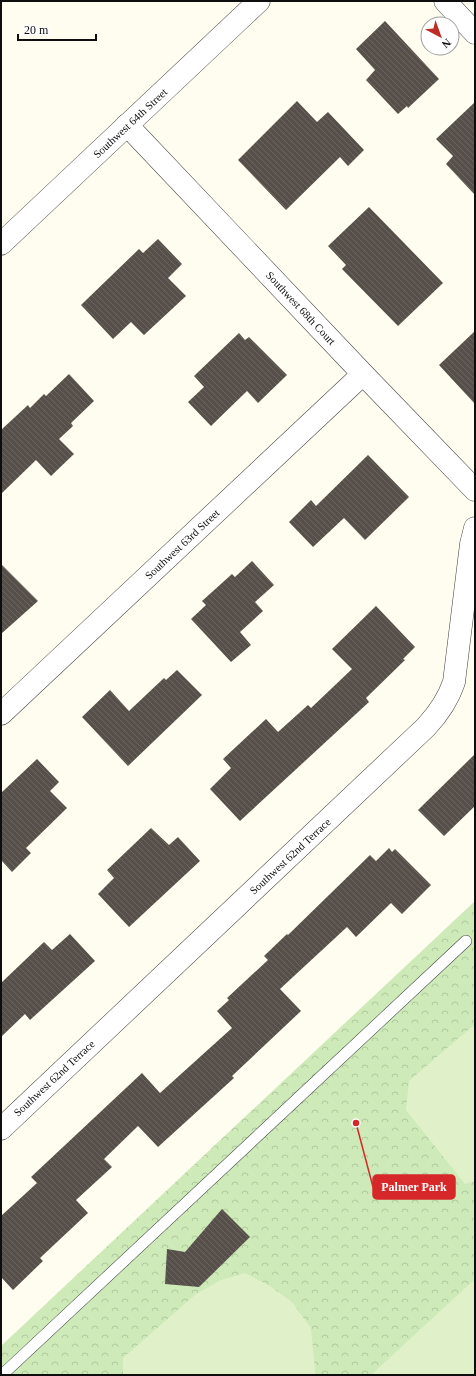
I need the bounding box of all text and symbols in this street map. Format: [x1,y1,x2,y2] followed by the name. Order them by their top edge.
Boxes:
[18,16,96,42] scale bar
[420,16,460,56] north arrow
[24,23,49,37] text: 20 m
[440,36,453,51] text: N
[91,86,169,160] street label: Southwest 64th Street
[264,269,338,347] street label: Southwest 68th Court
[142,506,222,582] street label: Southwest 63rd Street
[247,815,333,897] street label: Southwest 62nd Terrace
[11,1037,97,1119] street label: Southwest 62nd Terrace
[373,1175,455,1199] callout: Palmer Park
[381,1180,447,1194] text: Palmer Park

